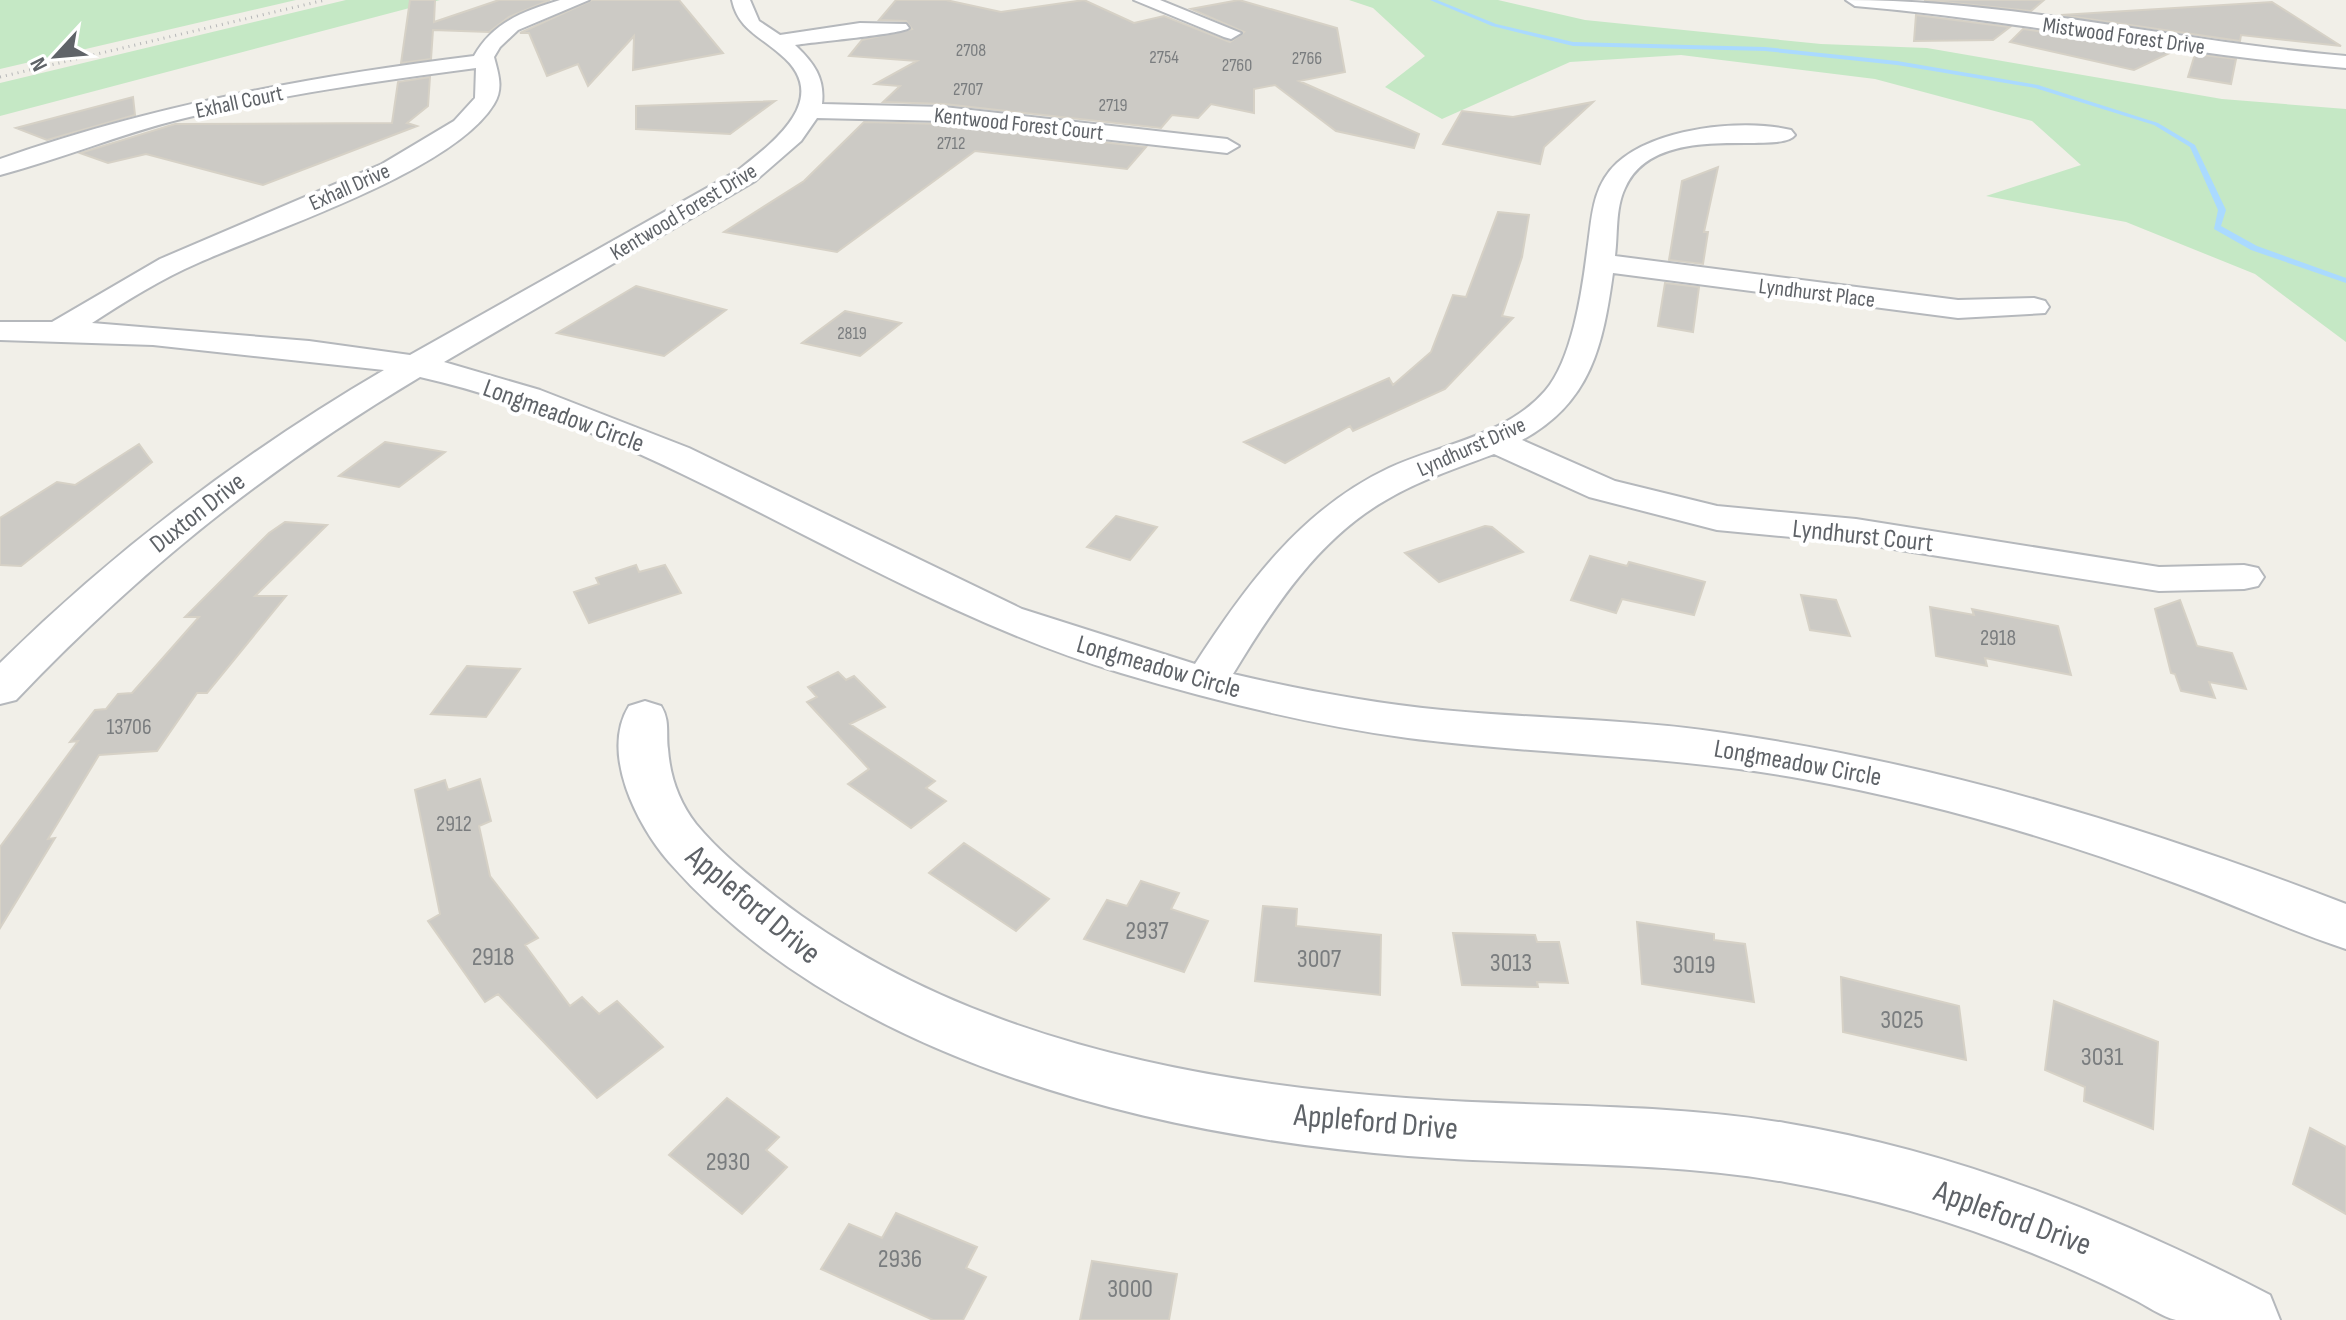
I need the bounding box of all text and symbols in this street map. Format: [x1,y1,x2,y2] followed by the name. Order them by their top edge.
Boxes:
[2041,12,2207,61] street label: Mistwood Forest Drive
[16,16,96,96] north arrow
[956,40,986,61] house number: 2708
[1149,47,1179,68] house number: 2754
[1292,48,1322,69] house number: 2766
[25,53,54,75] text: N
[1222,55,1252,76] house number: 2760
[953,79,984,100] house number: 2707
[193,80,286,125] street label: Exhall Court
[1099,95,1128,116] house number: 2719
[933,102,1105,147] street label: Kentwood Forest Court
[937,133,965,154] house number: 2712
[305,158,394,217] street label: Exhall Drive
[606,158,762,267] street label: Kentwood Forest Drive
[1757,273,1876,314] street label: Lyndhurst Place
[837,323,867,344] house number: 2819
[479,373,648,460] street label: Longmeadow Circle
[1413,411,1530,483] street label: Lyndhurst Drive
[144,466,252,560] street label: Duxton Drive
[1791,514,1935,559] street label: Lyndhurst Court
[1980,625,2016,652] house number: 2918
[1073,629,1244,706] street label: Longmeadow Circle
[106,714,152,741] house number: 13706
[1712,734,1884,793] street label: Longmeadow Circle
[436,811,472,838] house number: 2912
[677,837,829,973] street label: Appleford Drive
[1125,916,1169,947] house number: 2937
[472,942,514,973] house number: 2918
[1297,944,1342,975] house number: 3007
[1490,948,1532,979] house number: 3013
[1672,950,1716,981] house number: 3019
[1880,1005,1924,1036] house number: 3025
[2081,1042,2123,1073] house number: 3031
[1291,1096,1459,1149] street label: Appleford Drive
[706,1147,750,1178] house number: 2930
[1928,1172,2096,1265] street label: Appleford Drive
[878,1244,922,1275] house number: 2936
[1107,1274,1153,1305] house number: 3000

